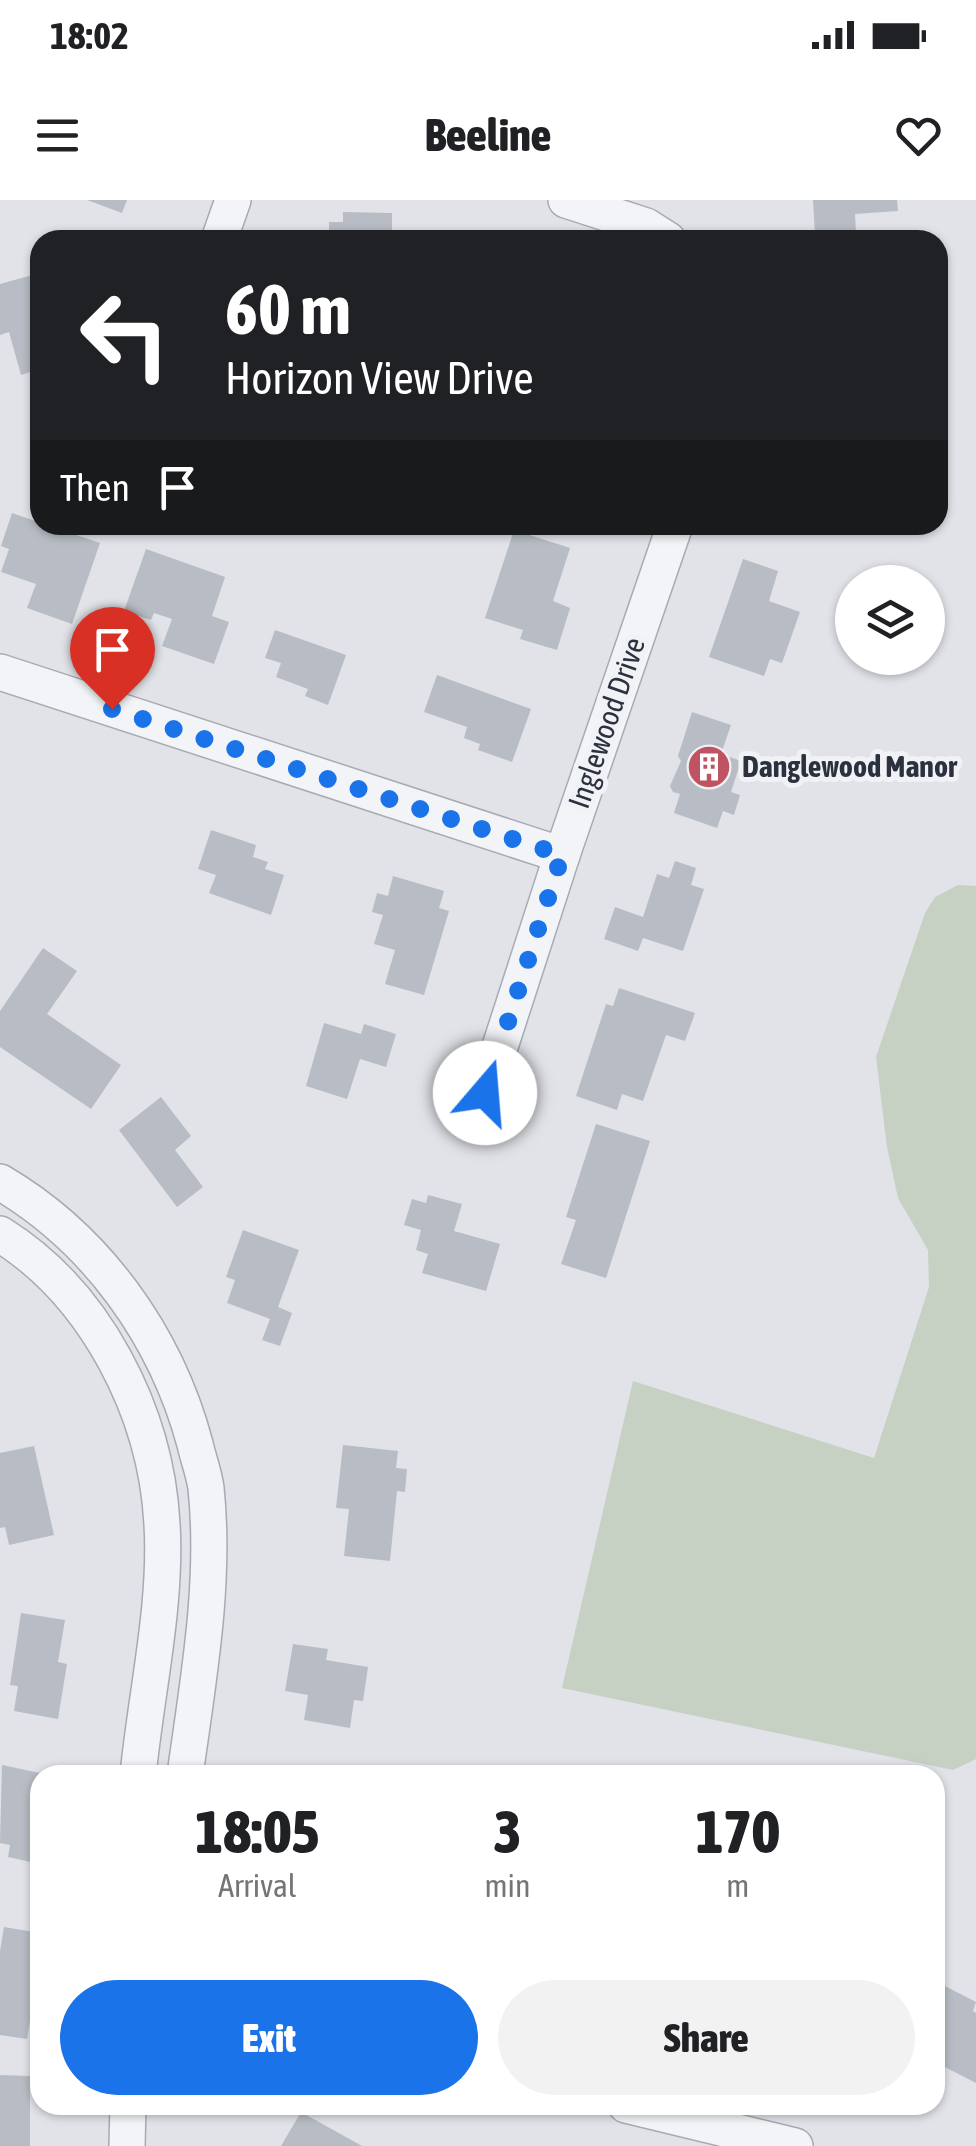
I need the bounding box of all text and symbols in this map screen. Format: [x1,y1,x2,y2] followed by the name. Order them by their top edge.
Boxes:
[50,14,129,57] text: 18:02
[30,108,85,163] icon: menu
[891,108,946,163] icon: heart
[425,109,551,161] text: Beeline
[225,269,351,349] text: 60 m
[60,270,190,400] icon: left
[225,352,534,404] text: Horizon View Drive
[150,460,205,515] icon: arrive
[60,466,130,509] text: Then
[835,565,945,675] map controls
[835,565,945,675] button: layers
[70,607,155,710] pin
[85,622,140,677] icon: arrive
[561,633,651,813] street label: Inglewood Drive
[686,744,732,790] building icon: Danglewood Manor
[742,749,958,783] place label: Danglewood Manor
[433,1041,537,1145] position arrow
[195,1797,320,1866] text: 18:05
[493,1797,522,1866] text: 3
[695,1797,780,1866] text: 170
[218,1867,296,1904] text: Arrival
[485,1867,530,1904] text: min
[726,1867,749,1904] text: m
[60,1980,478,2095] button: Exit
[498,1980,915,2095] button: Share

